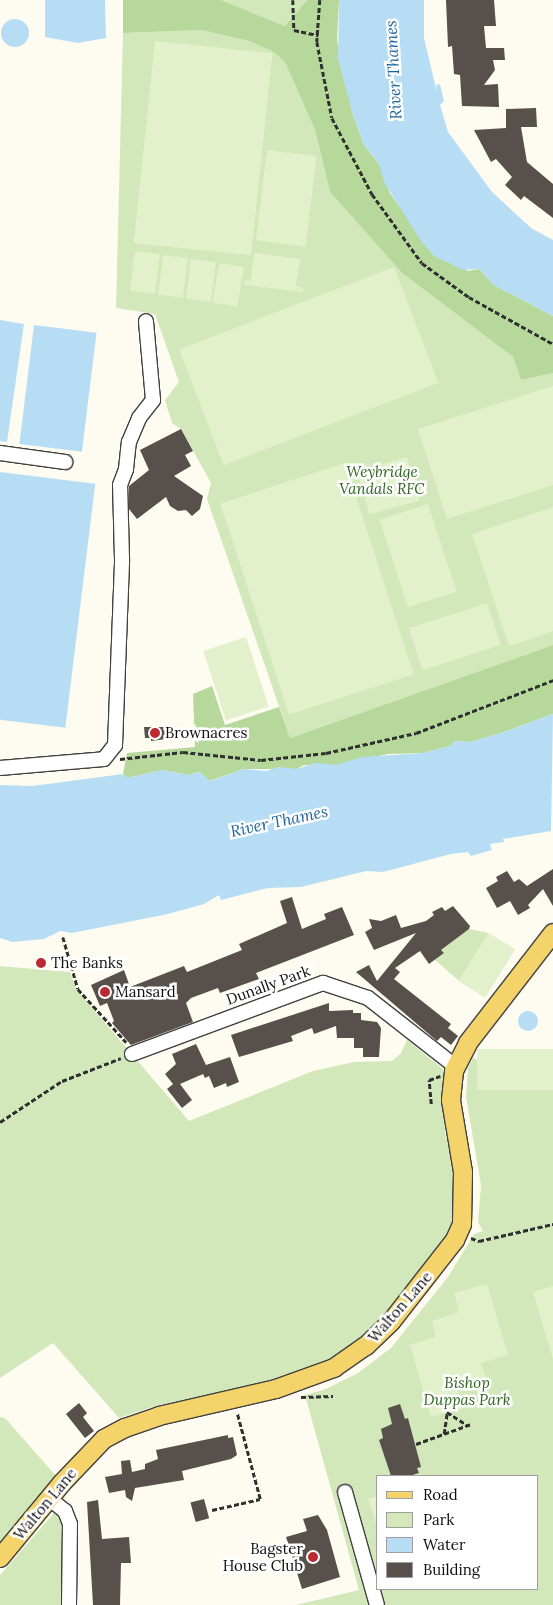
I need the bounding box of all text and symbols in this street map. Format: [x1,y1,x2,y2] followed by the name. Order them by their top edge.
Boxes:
[381,20,405,120] water label: River Thames
[339,462,425,497] park label: Weybridge Vandals RFC
[165,724,248,742] place label: Brownacres
[149,727,161,739] marker: Brownacres
[228,801,330,841] water label: River Thames
[51,954,123,972] place label: The Banks
[35,957,47,969] marker: The Banks
[224,961,312,1009] street label: Dunally Park
[115,983,176,1001] place label: Mansard
[99,986,111,998] marker: Mansard
[364,1268,436,1346] street label: Walton Lane
[423,1373,511,1408] park label: Bishop Duppas Park
[10,1465,80,1543] street label: Walton Lane
[376,1475,538,1590] legend
[423,1485,458,1504] text: Road
[423,1510,454,1529] text: Park
[423,1535,465,1554] text: Water
[223,1539,303,1574] place label: Bagster House Club
[307,1551,319,1563] marker: Bagster House Club
[423,1560,480,1579] text: Building

